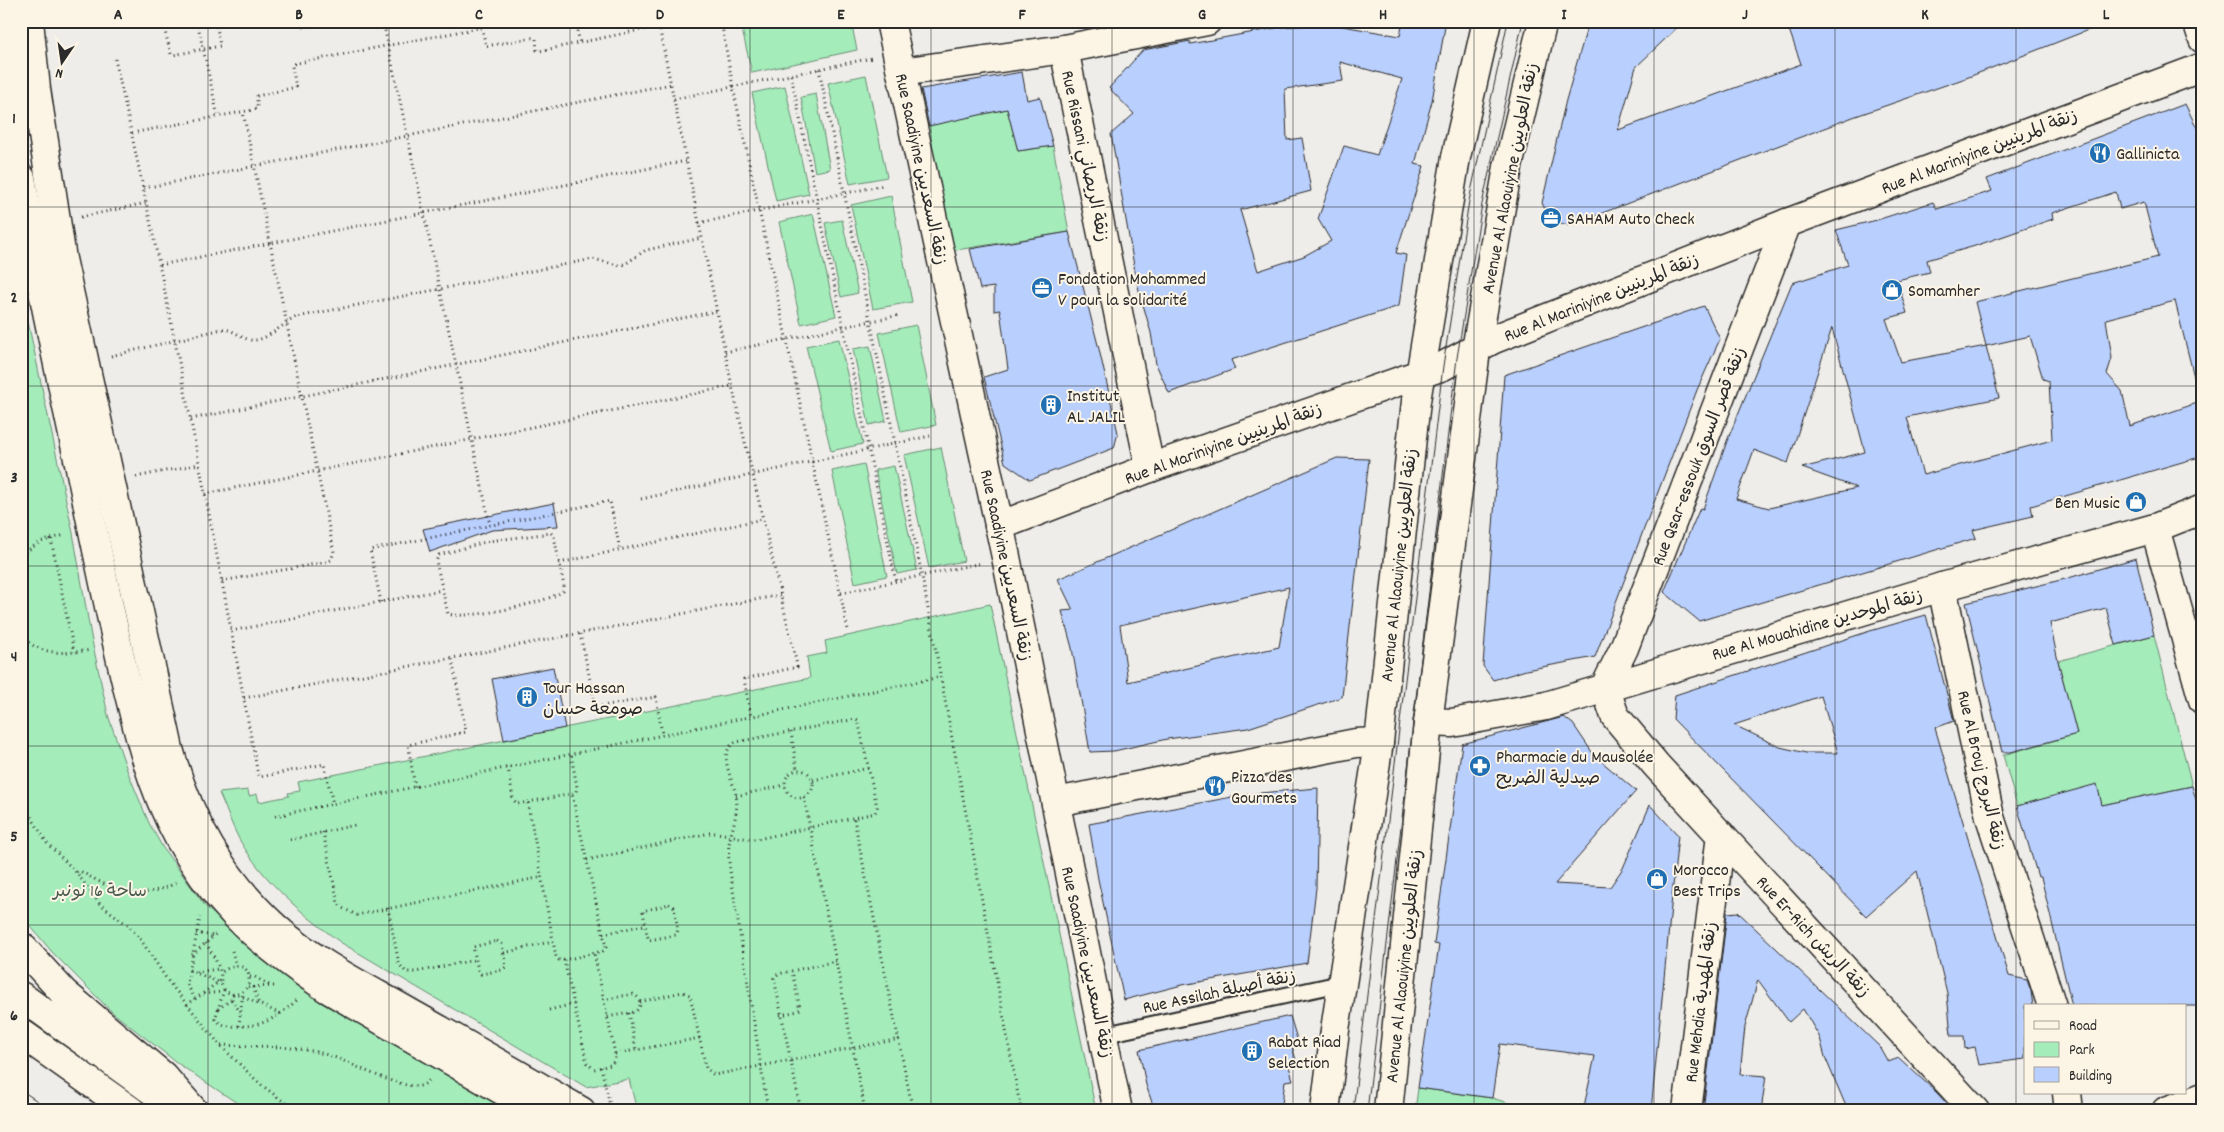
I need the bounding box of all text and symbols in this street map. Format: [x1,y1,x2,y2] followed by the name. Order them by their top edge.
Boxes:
[114,4,123,27] text: A
[295,4,303,27] text: B
[475,4,483,27] text: C
[656,4,665,27] text: D
[837,4,845,27] text: E
[1018,4,1026,27] text: F
[1198,4,1206,27] text: G
[1379,4,1387,27] text: H
[1562,4,1568,27] text: I
[1742,4,1748,27] text: J
[1921,4,1929,27] text: K
[2103,4,2110,27] text: L
[38,38,88,88] north arrow
[1477,61,1546,296] street label: Avenue Al Alaouiyine زنقة العلويين
[54,62,65,83] text: N
[1052,68,1114,245] street label: Rue Rissani زنقة الريصاني
[887,71,952,268] street label: Rue Saadiyine زنقة السعديين
[1878,104,2082,202] street label: Rue Al Mariniyine زنقة المرينيين
[12,108,16,131] text: 1
[2088,141,2112,165] restaurant icon: Gallinicta
[2116,143,2180,168] place label: Gallinicta
[1539,206,1563,230] office icon: SAHAM Auto Check
[1567,208,1695,233] place label: SAHAM Auto Check
[1501,249,1703,350] street label: Rue Al Mariniyine زنقة المرينيين
[1058,268,1206,314] place label: Fondation Mohammed V pour la solidarité
[1030,276,1054,300] office icon: Fondation Mohammed V pour la solidarité
[1880,278,1904,302] shop icon: Somamher
[1908,280,1980,305] place label: Somamher
[11,287,18,310] text: 2
[1647,344,1754,570] street label: Rue Qsar-essouk زنقة قصر السوق
[1067,385,1126,431] place label: Institut AL JALIL
[1039,393,1063,417] building icon: Institut AL JALIL
[1122,398,1326,493] street label: Rue Al Mariniyine زنقة المرينيين
[1376,447,1425,683] street label: Avenue Al Alaouiyine زنقة العلويين
[10,467,18,490] text: 3
[972,467,1037,664] street label: Rue Saadiyine زنقة السعديين
[2124,490,2148,514] shop icon: Ben Music
[2055,492,2120,517] place label: Ben Music
[1709,584,1926,669] street label: Rue Al Mouahidine زنقة الموحدين
[11,646,17,669] text: 4
[543,677,643,723] place label: Tour Hassan صومعة حسان
[515,685,539,709] building icon: Tour Hassan صومعة حسان
[1949,688,2010,853] street label: Rue Al Brouj زنقة البروج
[1496,746,1654,792] place label: Pharmacie du Mausolée صيدلية الضريح
[1468,754,1492,778] pharmacy icon: Pharmacie du Mausolée صيدلية الضريح
[1231,766,1297,812] place label: Pizza des Gourmets
[1203,774,1227,798] restaurant icon: Pizza des Gourmets
[10,826,18,849] text: 5
[1381,848,1430,1084] street label: Avenue Al Alaouiyine زنقة العلويين
[1673,859,1741,905] place label: Morocco Best Trips
[1053,864,1118,1061] street label: Rue Saadiyine زنقة السعديين
[1645,867,1669,891] shop icon: Morocco Best Trips
[1749,871,1875,1004] street label: Rue Er-Rich زنقة الريش
[51,880,147,905] park label: ساحة 16 نونبر
[1680,920,1725,1084] street label: Rue Mehdia زنقة المهدية
[1141,965,1298,1022] street label: Rue Assilah زنقة أصيلة
[2024,1004,2186,1094] legend
[10,1005,18,1028] text: 6
[2069,1016,2097,1038] text: Road
[1268,1031,1341,1077] place label: Rabat Riad Selection
[1240,1039,1264,1063] building icon: Rabat Riad Selection
[2069,1040,2095,1062] text: Park
[2069,1066,2112,1088] text: Building

